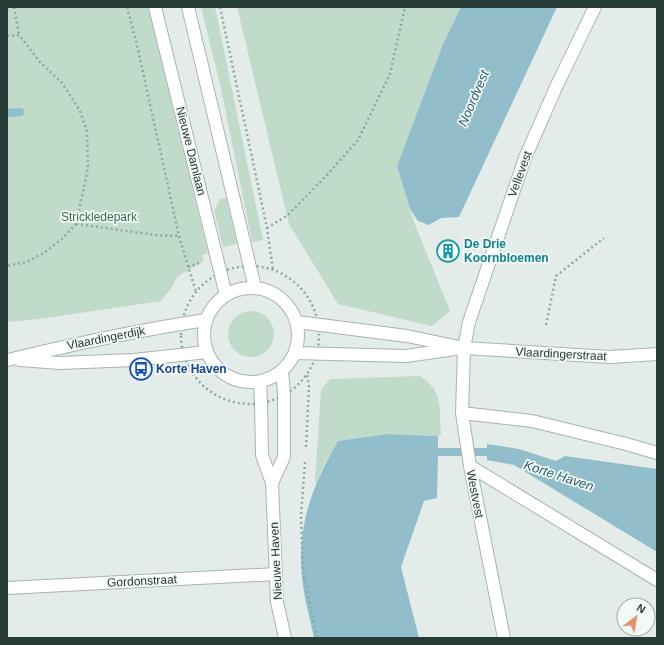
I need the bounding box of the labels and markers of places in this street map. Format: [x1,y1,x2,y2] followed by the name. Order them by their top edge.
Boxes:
[464,237,549,265] place label: De Drie Koornbloemen
[435,238,461,264] building icon: De Drie Koornbloemen
[128,356,154,382] bus stop icon: Korte Haven
[156,362,227,376] place label: Korte Haven

